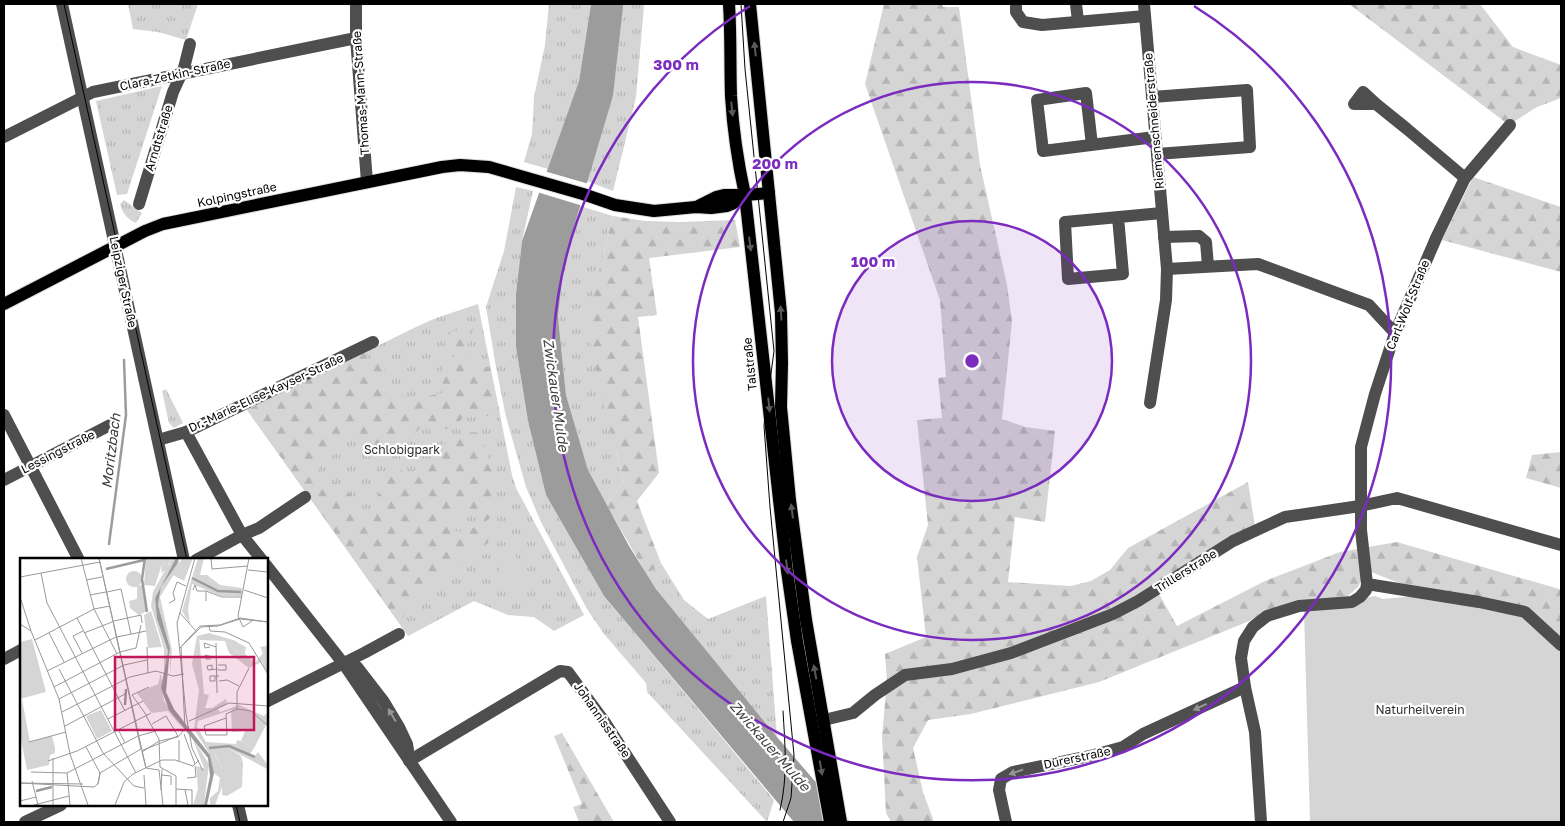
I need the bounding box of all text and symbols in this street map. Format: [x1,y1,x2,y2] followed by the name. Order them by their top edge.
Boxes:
[349,30,372,156] street label: Thomas-Mann-Straße
[751,40,759,56] one-way arrow
[1140,52,1167,190] street label: Riemenschneiderstraße
[118,55,232,94] street label: Clara-Zetkin-Straße
[653,55,699,73] text: 300 m
[729,101,737,117] one-way arrow
[141,103,176,173] street label: Arndtstraße
[752,154,798,172] text: 200 m
[196,179,278,210] street label: Kolpingstraße
[106,235,141,329] street label: Leipziger Straße
[746,236,754,252] one-way arrow
[851,252,895,270] text: 100 m
[1383,258,1432,352] street label: Carl-Wolf-Straße
[777,305,785,321] one-way arrow
[540,337,573,453] water label: Zwickauer Mulde
[739,337,760,391] street label: Talstraße
[186,350,346,435] street label: Dr.-Marie-Elise-Kayser-Straße
[963,352,981,370] centre of rings
[765,398,773,414] one-way arrow
[97,411,124,489] water label: Moritzbach
[18,427,97,477] street label: Lessingstraße
[364,442,440,457] park label: Schlobigpark
[788,502,796,518] one-way arrow
[1152,546,1219,595] street label: Trillerstraße
[20,558,268,806] inset map
[783,559,791,575] one-way arrow
[811,663,819,679] one-way arrow
[571,679,634,760] street label: Johannisstraße
[727,697,815,795] water label: Zwickauer Mulde
[1375,702,1465,717] park label: Naturheilverein
[1193,703,1207,711] one-way arrow
[388,709,397,722] one-way arrow
[1042,743,1112,772] street label: Dürerstraße
[817,761,825,777] one-way arrow
[1008,768,1023,776] one-way arrow

